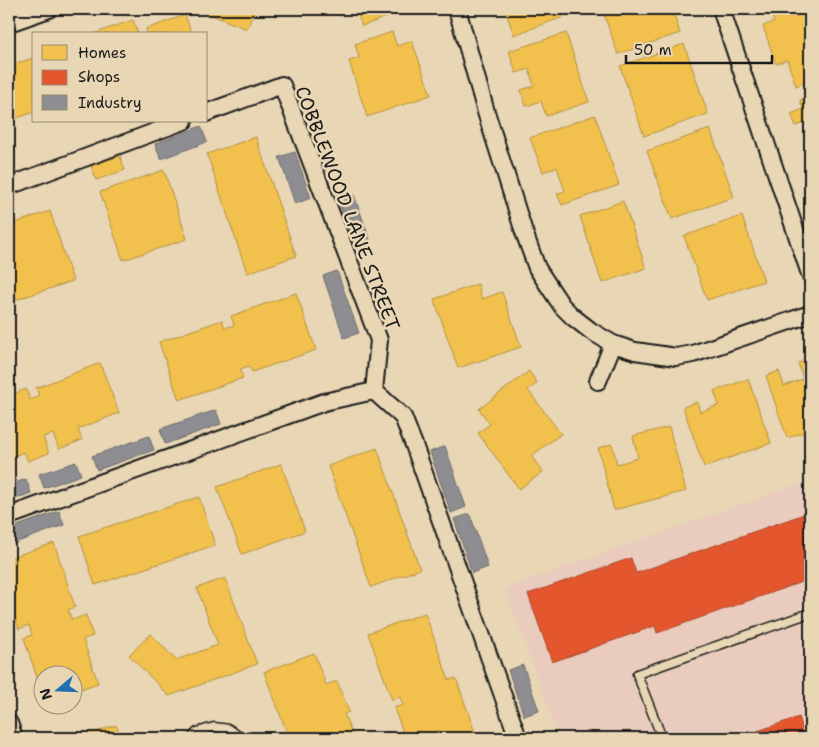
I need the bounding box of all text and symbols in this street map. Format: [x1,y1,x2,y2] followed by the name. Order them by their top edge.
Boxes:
[32,32,208,122] legend
[626,32,773,64] scale bar
[634,40,672,60] text: 50 m
[78,43,126,63] text: Homes
[78,67,120,87] text: Shops
[289,83,406,334] street label: COBBLEWOOD LANE STREET
[78,93,142,113] text: Industry
[32,664,82,714] north arrow
[35,686,56,702] text: N

